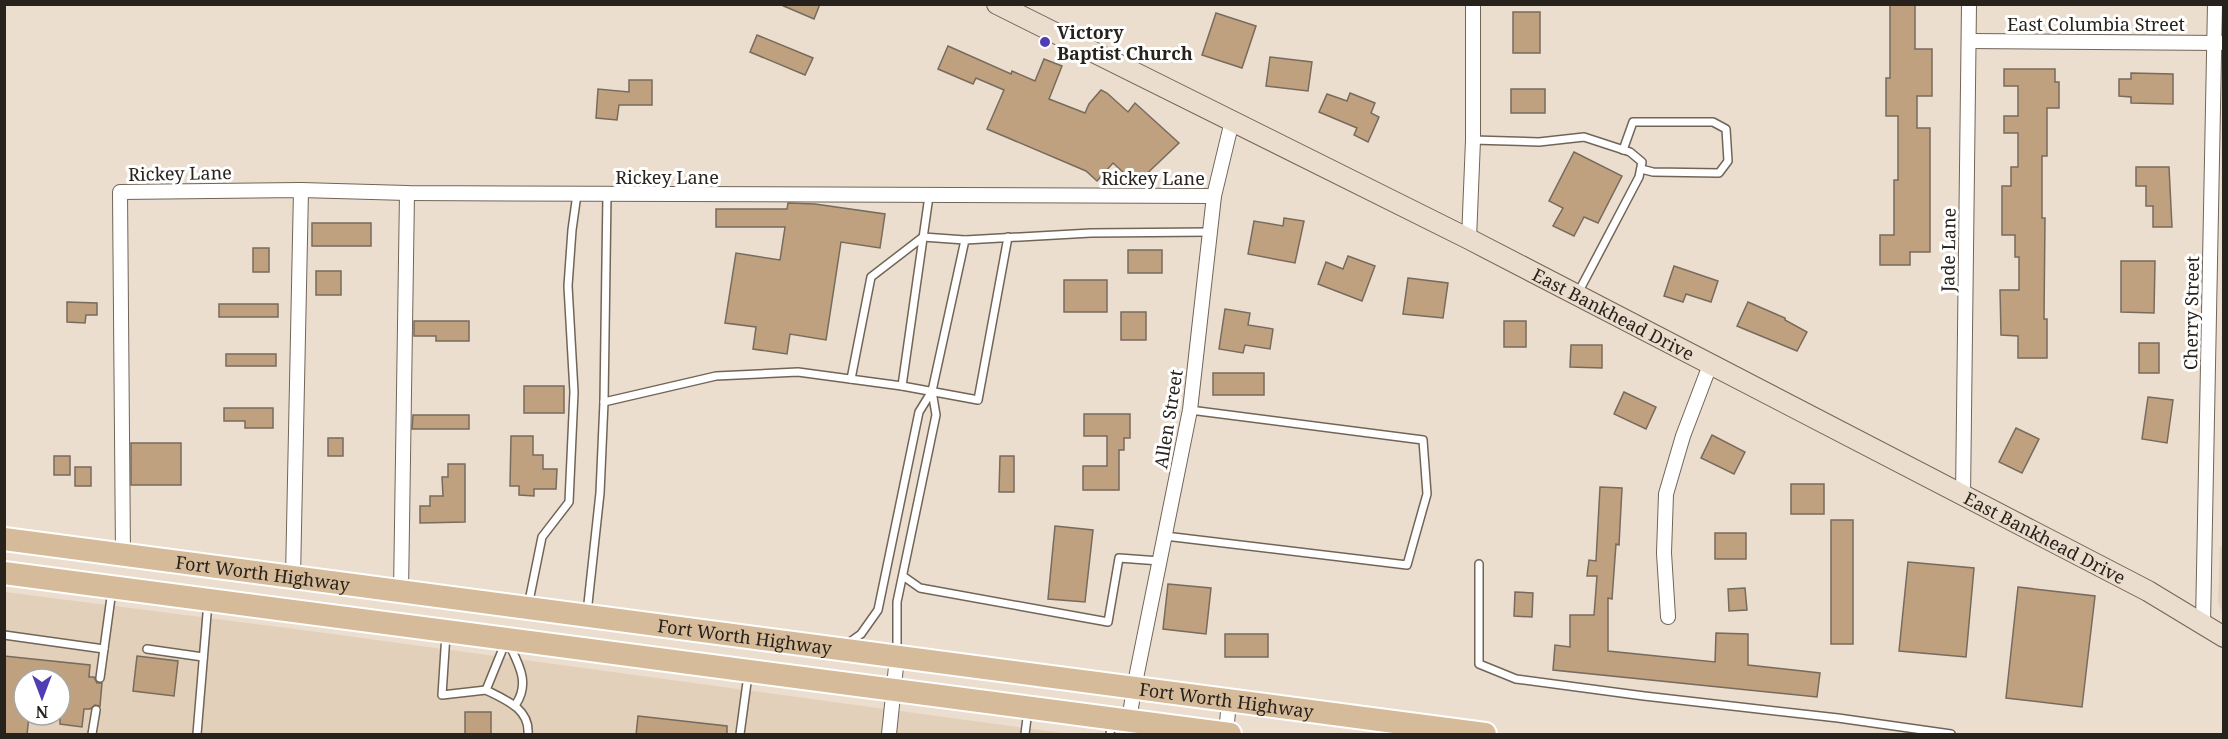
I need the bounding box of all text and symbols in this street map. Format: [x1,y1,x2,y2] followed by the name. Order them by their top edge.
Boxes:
[2007,12,2185,36] street label: East Columbia Street
[1057,20,1193,65] place label: Victory Baptist Church
[1038,35,1052,49] marker: Victory Baptist Church
[128,160,232,186] street label: Rickey Lane
[615,165,719,189] street label: Rickey Lane
[1101,166,1205,190] street label: Rickey Lane
[1935,208,1961,293] street label: Jade Lane
[2178,256,2204,370] street label: Cherry Street
[1529,262,1698,366] street label: East Bankhead Drive
[1148,368,1188,470] street label: Allen Street
[1960,486,2130,589] street label: East Bankhead Drive
[174,550,352,597] street label: Fort Worth Highway
[656,613,834,660] street label: Fort Worth Highway
[12,667,72,727] north arrow
[1138,677,1316,723] street label: Fort Worth Highway
[35,701,48,723] text: N

